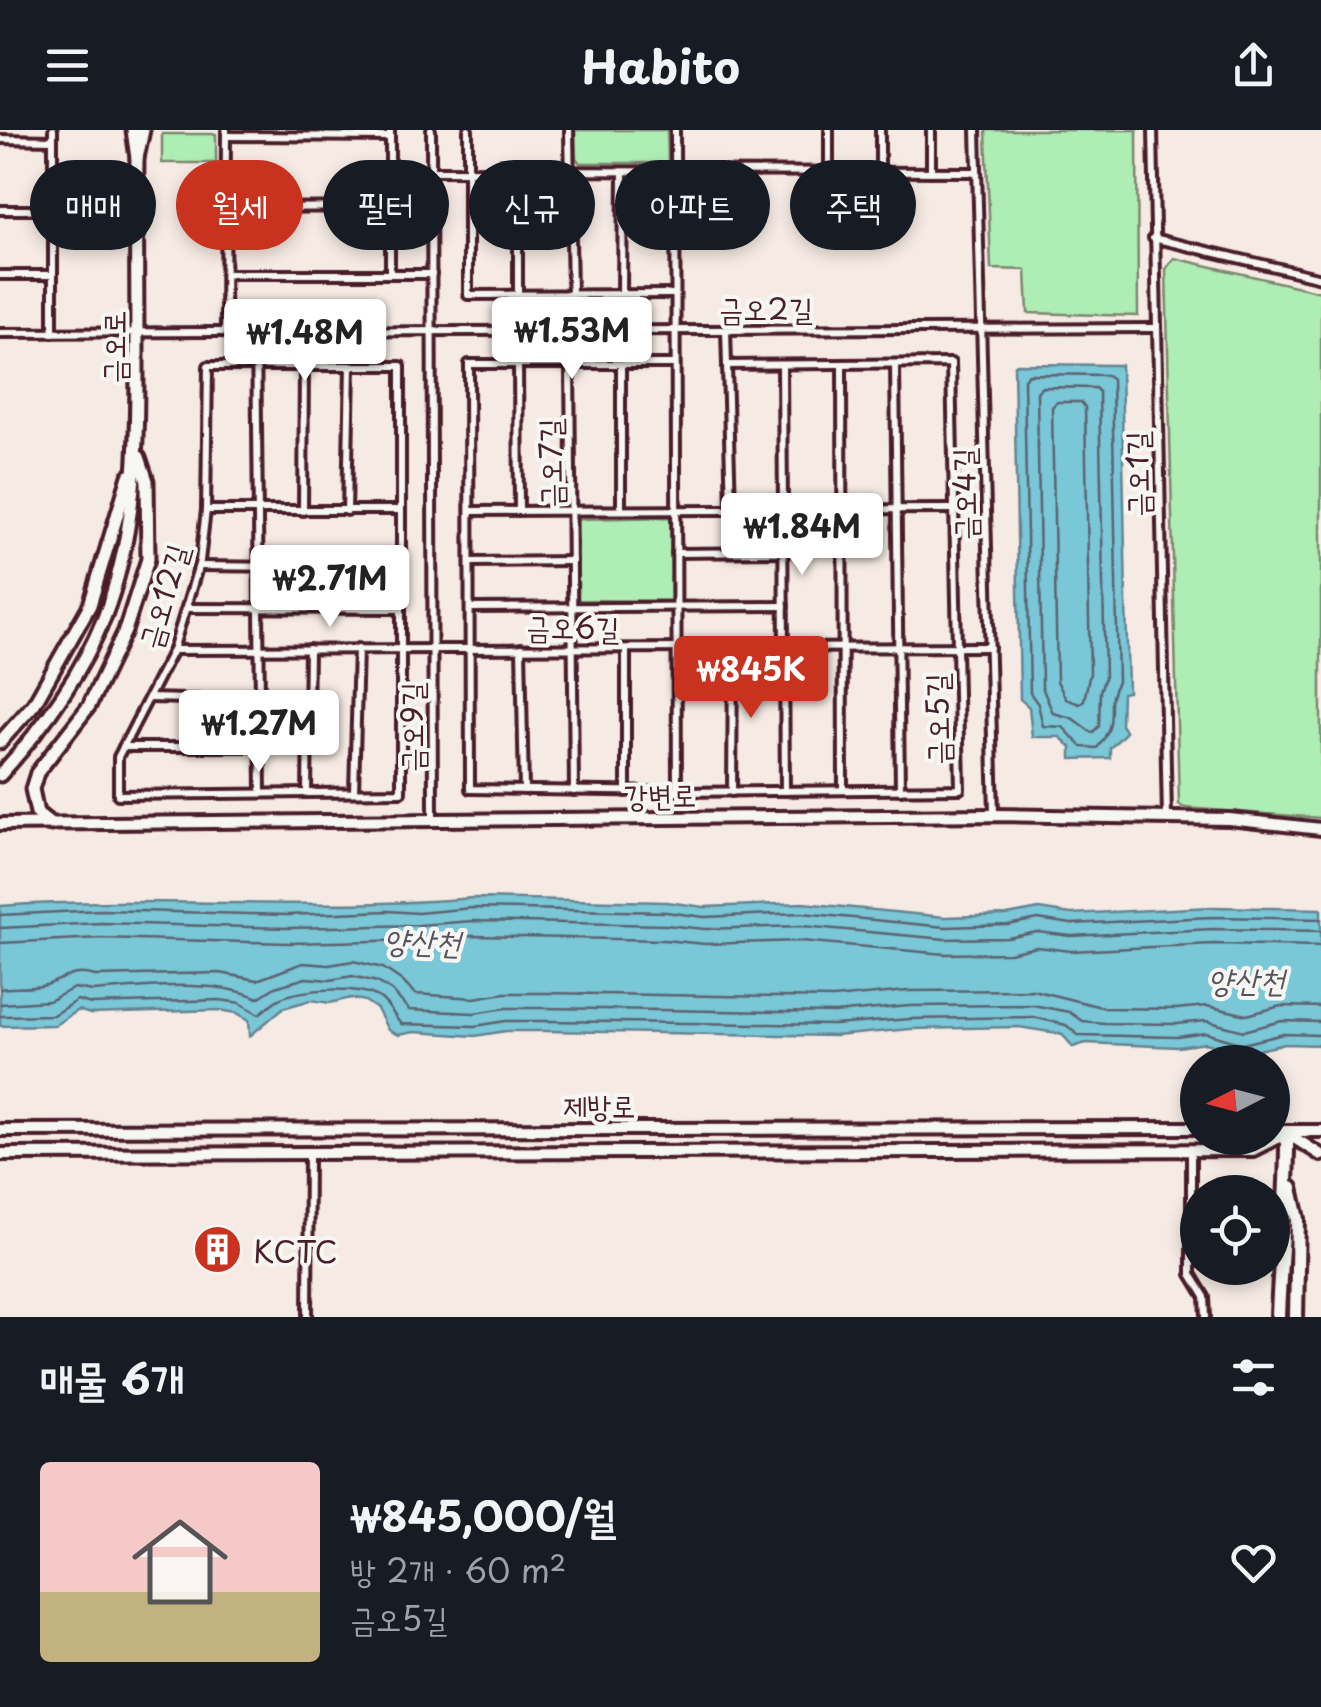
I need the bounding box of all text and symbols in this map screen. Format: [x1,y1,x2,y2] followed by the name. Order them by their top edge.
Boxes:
[581,31,740,99] text: Habito
[40,38,95,93] icon: menu
[1226,38,1281,93] icon: share
[30,160,156,250] chip: 매매
[176,160,303,250] chip: 월세
[323,160,449,250] chip: 필터
[469,160,595,250] chip: 신규
[615,160,770,250] chip: 아파트
[790,160,916,250] chip: 주택
[719,285,813,330] street label: 금오2길
[491,297,653,382] pin: ₩1.53M
[224,299,386,384] pin: ₩1.48M
[514,305,630,353] text: ₩1.53M
[246,307,364,355] text: ₩1.48M
[90,311,135,383] street label: 금오로
[526,418,572,508] street label: 금오7길
[1113,431,1159,517] street label: 금오1길
[940,447,986,541] street label: 금오4길
[721,493,883,578] pin: ₩1.84M
[743,501,861,549] text: ₩1.84M
[126,538,198,654] street label: 금오12길
[249,545,411,630] pin: ₩2.71M
[272,553,388,601] text: ₩2.71M
[526,603,620,649] street label: 금오6길
[681,636,821,721] pin: ₩845K
[696,644,806,692] text: ₩845K
[913,673,959,765] street label: 금오5길
[388,682,433,772] street label: 금오9길
[178,690,340,775] pin: ₩1.27M
[201,698,317,746] text: ₩1.27M
[623,771,697,817] street label: 강변로
[383,915,465,965] water label: 양산천
[1207,955,1288,1003] water label: 양산천
[1180,1045,1290,1155] north arrow
[1180,1045,1290,1285] map controls
[563,1082,635,1127] street label: 제방로
[1180,1175,1290,1285] button: locate
[192,1224,244,1276] building icon: KCTC
[253,1228,338,1273] place label: KCTC
[40,1346,184,1409] text: 매물 6개
[1226,1350,1281,1405] icon: filters
[350,1483,616,1546] text: ₩845,000/월
[120,1502,240,1622] icon: home
[1226,1535,1281,1590] icon: heart
[350,1546,566,1594] text: 방 2개 · 60 m²
[350,1594,448,1642] text: 금오5길

